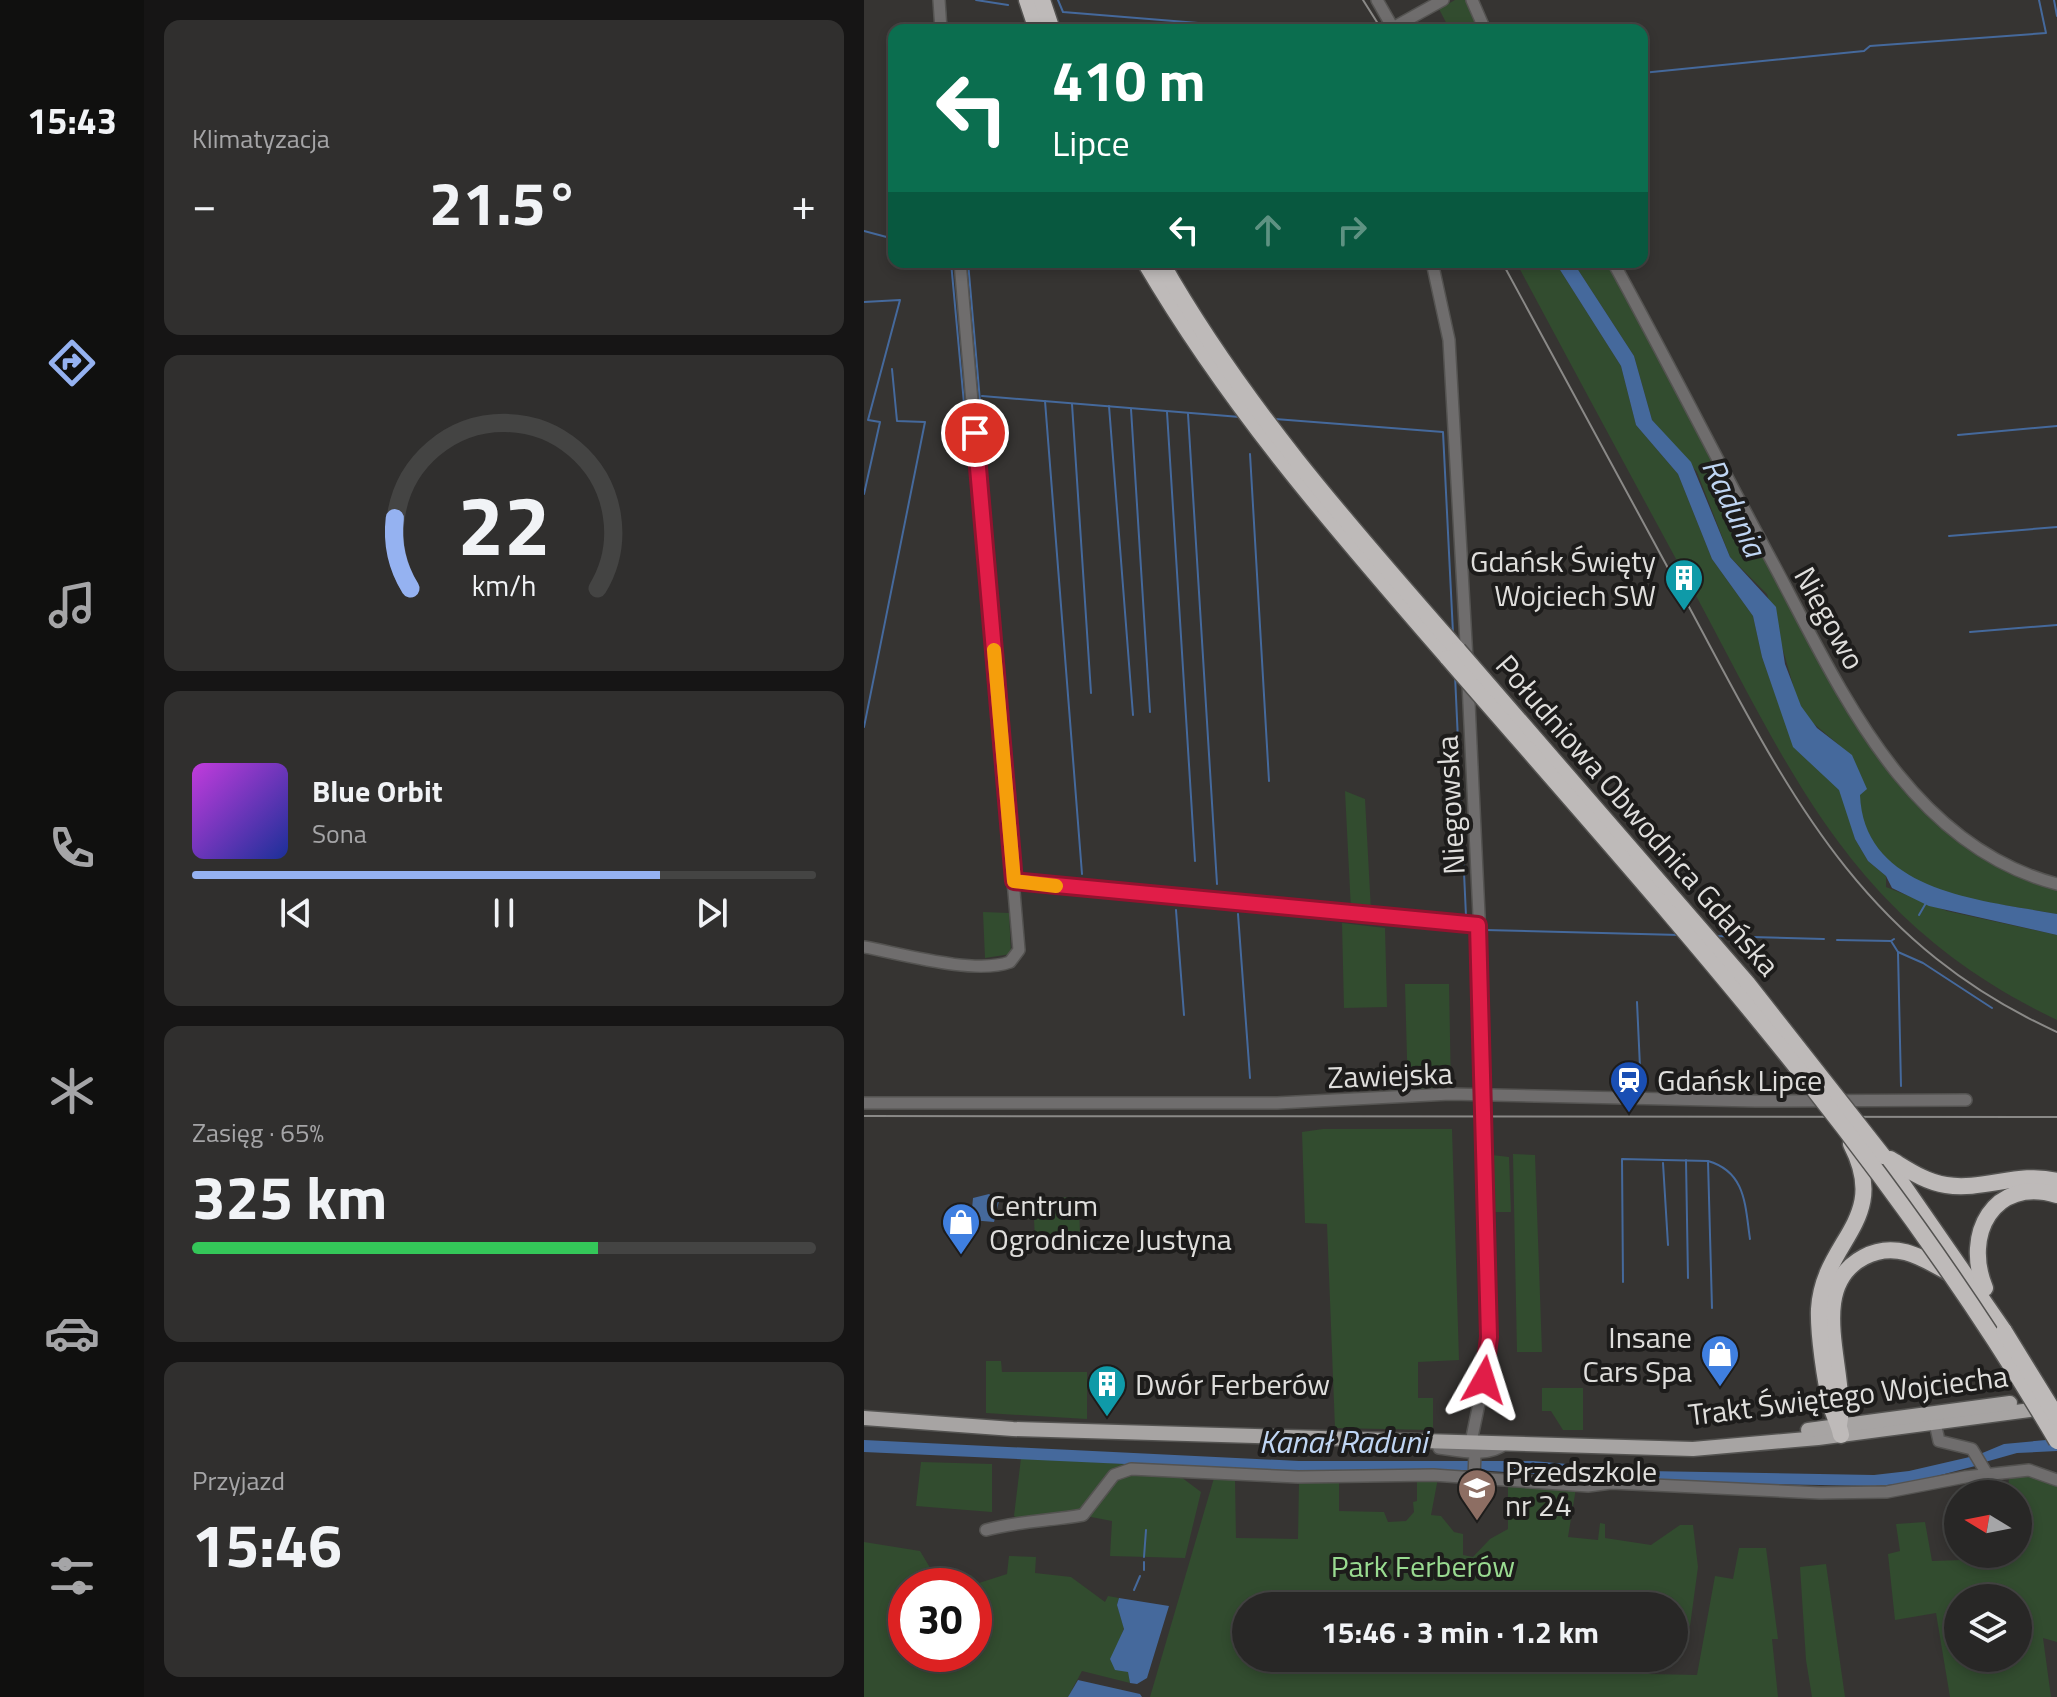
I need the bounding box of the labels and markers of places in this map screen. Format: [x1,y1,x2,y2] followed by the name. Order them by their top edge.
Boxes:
[941,399,1009,467] pin
[1470,538,1656,618] place label: Gdańsk Święty Wojciech SW
[1663,557,1705,612] building icon: Gdańsk Święty Wojciech SW
[1657,1057,1822,1103] place label: Gdańsk Lipce
[1608,1059,1650,1114] station icon: Gdańsk Lipce
[989,1182,1232,1262] place label: Centrum Ogrodnicze Justyna
[940,1201,982,1256] shop icon: Centrum Ogrodnicze Justyna
[1583,1314,1692,1394] place label: Insane Cars Spa
[1699,1333,1741,1388] shop icon: Insane Cars Spa
[1135,1361,1330,1407] place label: Dwór Ferberów
[1086,1363,1128,1418] building icon: Dwór Ferberów
[1505,1448,1657,1528] place label: Przedszkole nr 24
[1456,1467,1498,1522] school or university icon: Przedszkole nr 24

